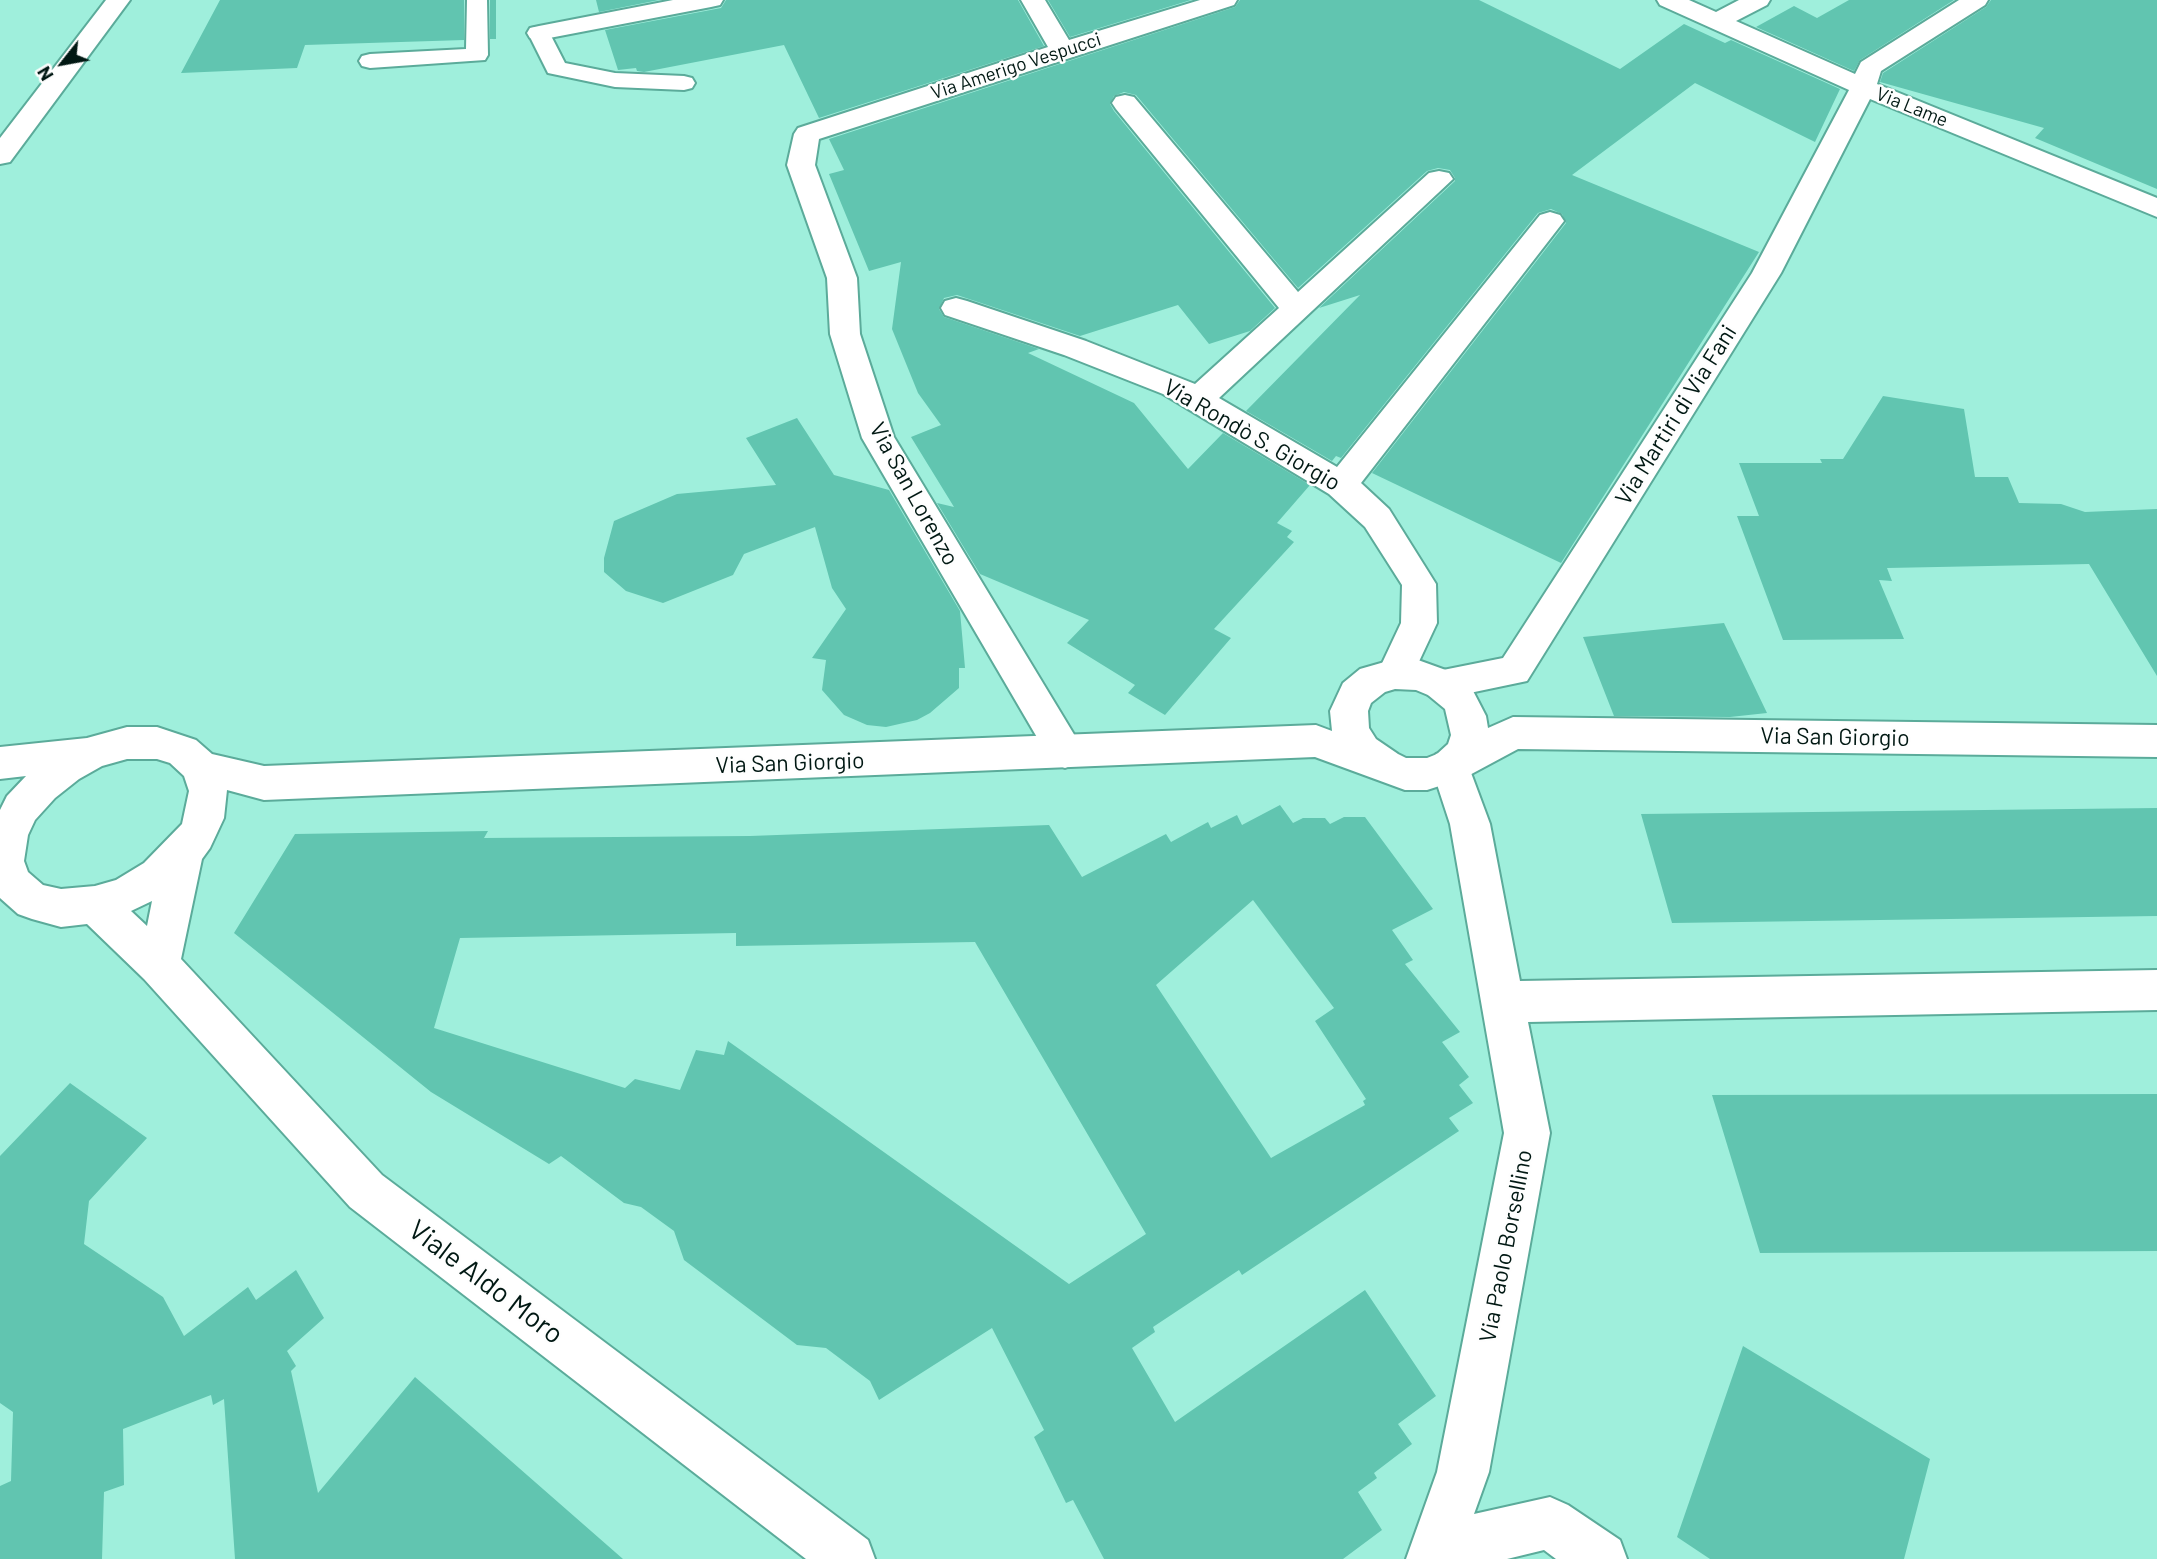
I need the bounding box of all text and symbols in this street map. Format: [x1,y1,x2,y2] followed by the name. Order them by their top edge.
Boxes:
[28,28,98,98] north arrow
[928,28,1104,104] street label: Via Amerigo Vespucci
[31,63,58,85] text: N
[1873,82,1951,132] street label: Via Lame
[1609,320,1743,510] street label: Via Martiri di Via Fani
[1159,373,1345,497] street label: Via Rondò S. Giorgio
[863,418,965,570] street label: Via San Lorenzo
[1760,722,1910,752] street label: Via San Giorgio
[715,747,865,779] street label: Via San Giorgio
[1474,1147,1538,1345] street label: Via Paolo Borsellino
[402,1213,570,1351] street label: Viale Aldo Moro

